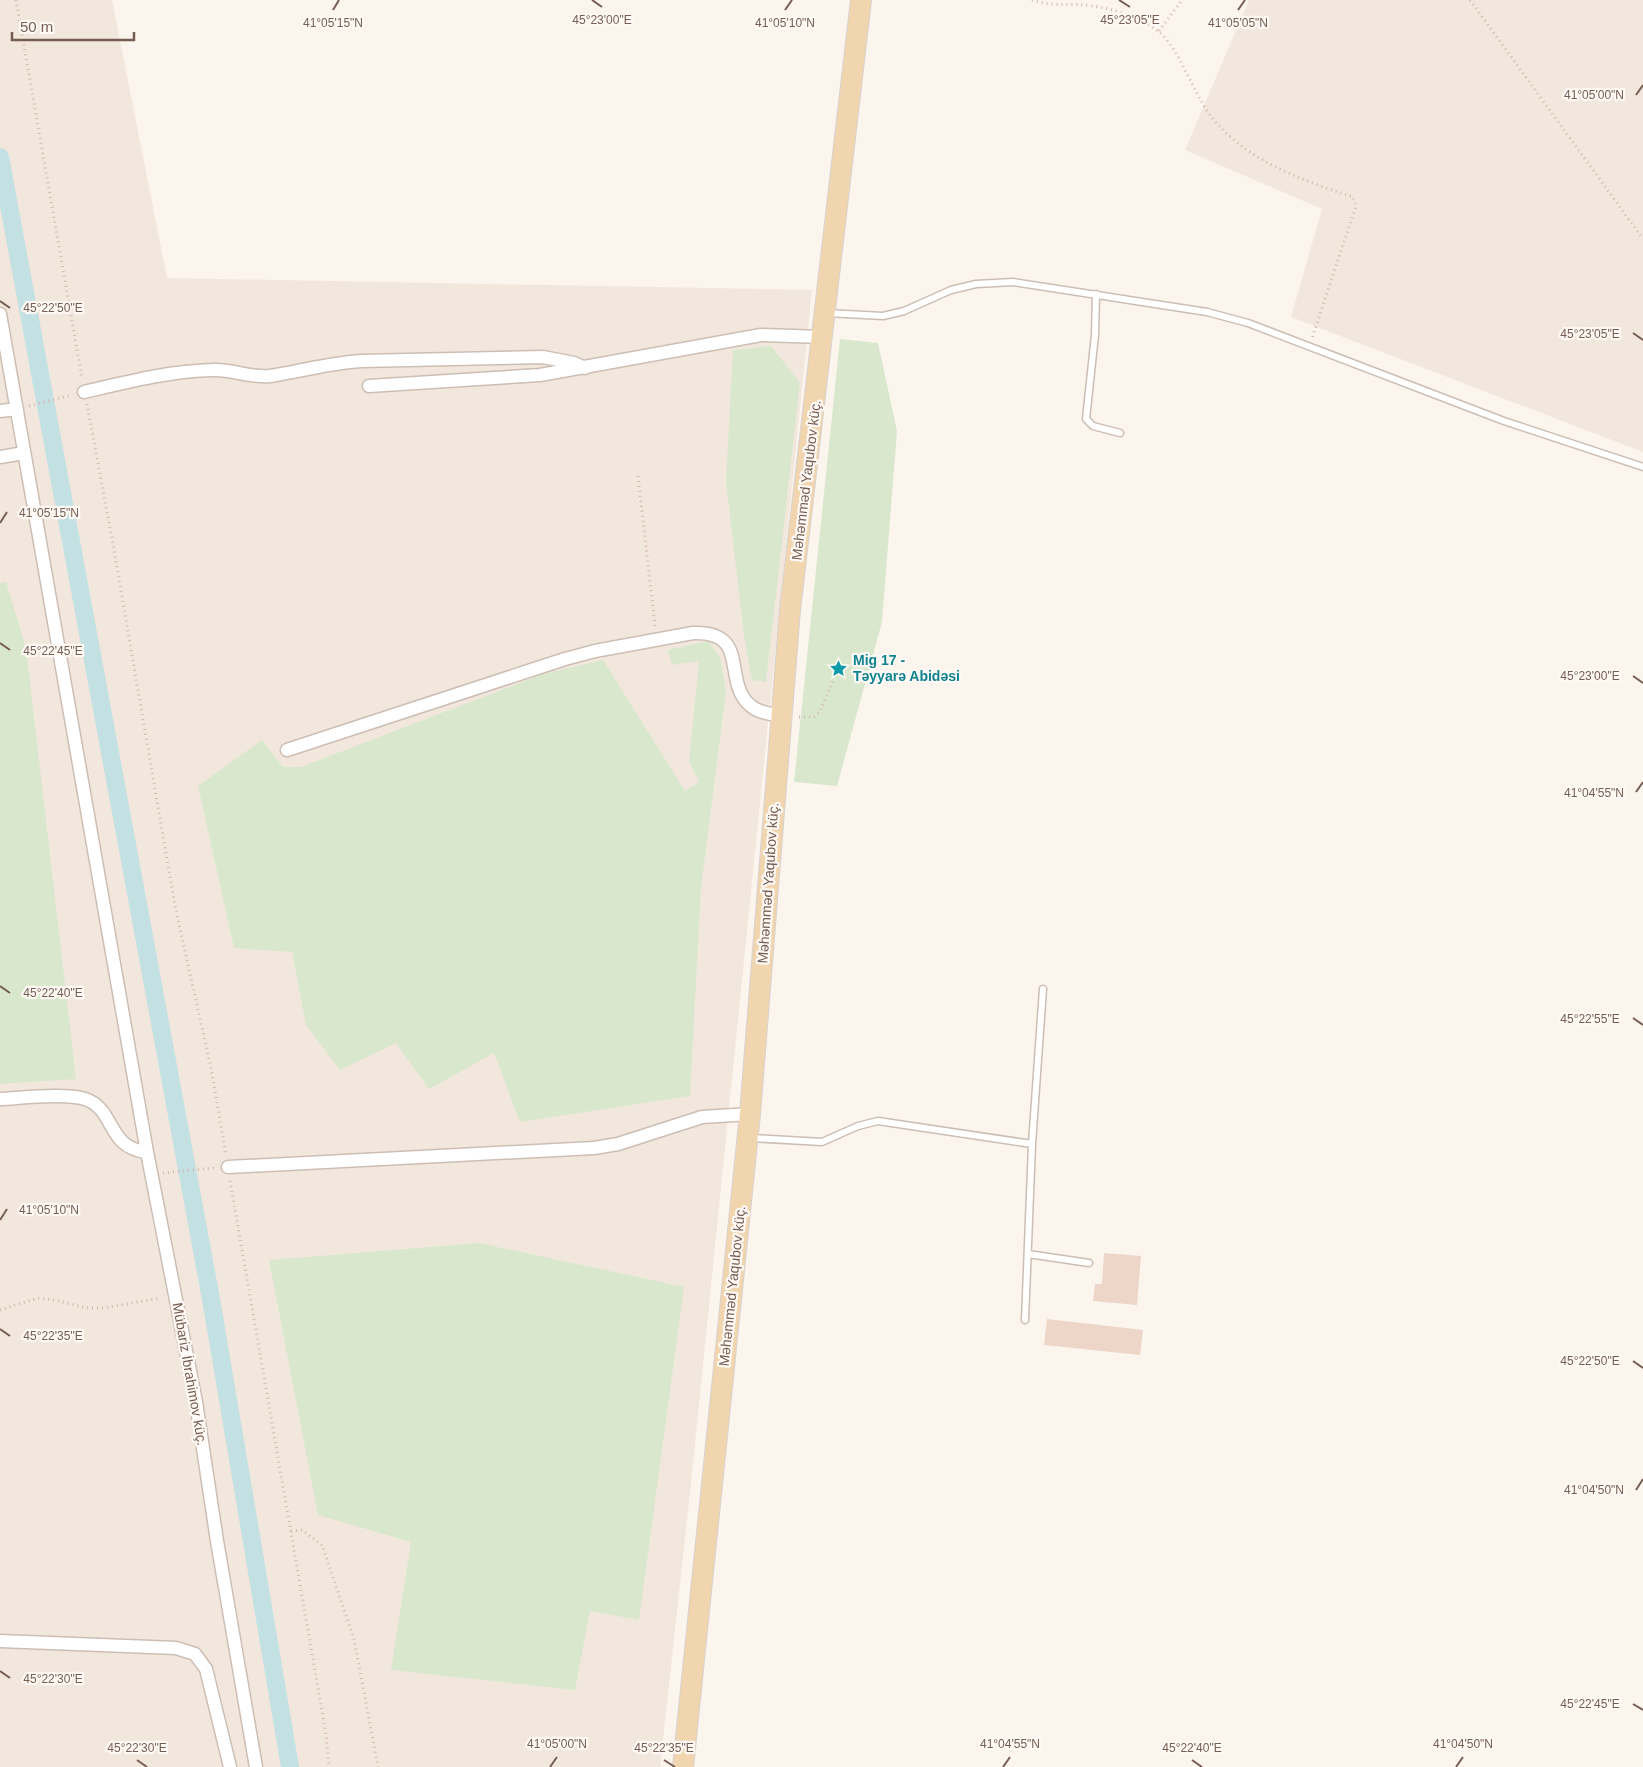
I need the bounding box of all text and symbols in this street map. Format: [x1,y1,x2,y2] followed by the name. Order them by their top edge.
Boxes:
[12,10,135,42] scale bar
[572,13,632,27] text: 45°23'00"E
[1100,13,1160,27] text: 45°23'05"E
[303,16,363,30] text: 41°05'15"N
[755,16,815,30] text: 41°05'10"N
[1208,16,1268,30] text: 41°05'05"N
[20,18,53,35] text: 50 m
[1564,88,1624,102] text: 41°05'00"N
[23,301,83,315] text: 45°22'50"E
[1560,327,1620,341] text: 45°23'05"E
[788,399,824,561] street label: Məhəmməd Yaqubov küç.
[19,506,79,520] text: 41°05'15"N
[23,644,83,658] text: 45°22'45"E
[853,652,960,684] place label: Mig 17 - Təyyarə Abidəsi
[829,658,849,678] place icon: Mig 17 - Təyyarə Abidəsi
[1560,669,1620,683] text: 45°23'00"E
[1564,786,1624,800] text: 41°04'55"N
[754,802,782,964] street label: Məhəmməd Yaqubov küç.
[23,986,83,1000] text: 45°22'40"E
[1560,1012,1620,1026] text: 45°22'55"E
[19,1203,79,1217] text: 41°05'10"N
[716,1205,748,1367] street label: Məhəmməd Yaqubov küç.
[170,1301,211,1447] street label: Mübariz İbrahimov küç.
[23,1329,83,1343] text: 45°22'35"E
[1560,1354,1620,1368] text: 45°22'50"E
[1564,1483,1624,1497] text: 41°04'50"N
[23,1672,83,1686] text: 45°22'30"E
[1560,1697,1620,1711] text: 45°22'45"E
[527,1737,587,1751] text: 41°05'00"N
[980,1737,1040,1751] text: 41°04'55"N
[1433,1737,1493,1751] text: 41°04'50"N
[107,1741,167,1755] text: 45°22'30"E
[634,1741,694,1755] text: 45°22'35"E
[1162,1741,1222,1755] text: 45°22'40"E

